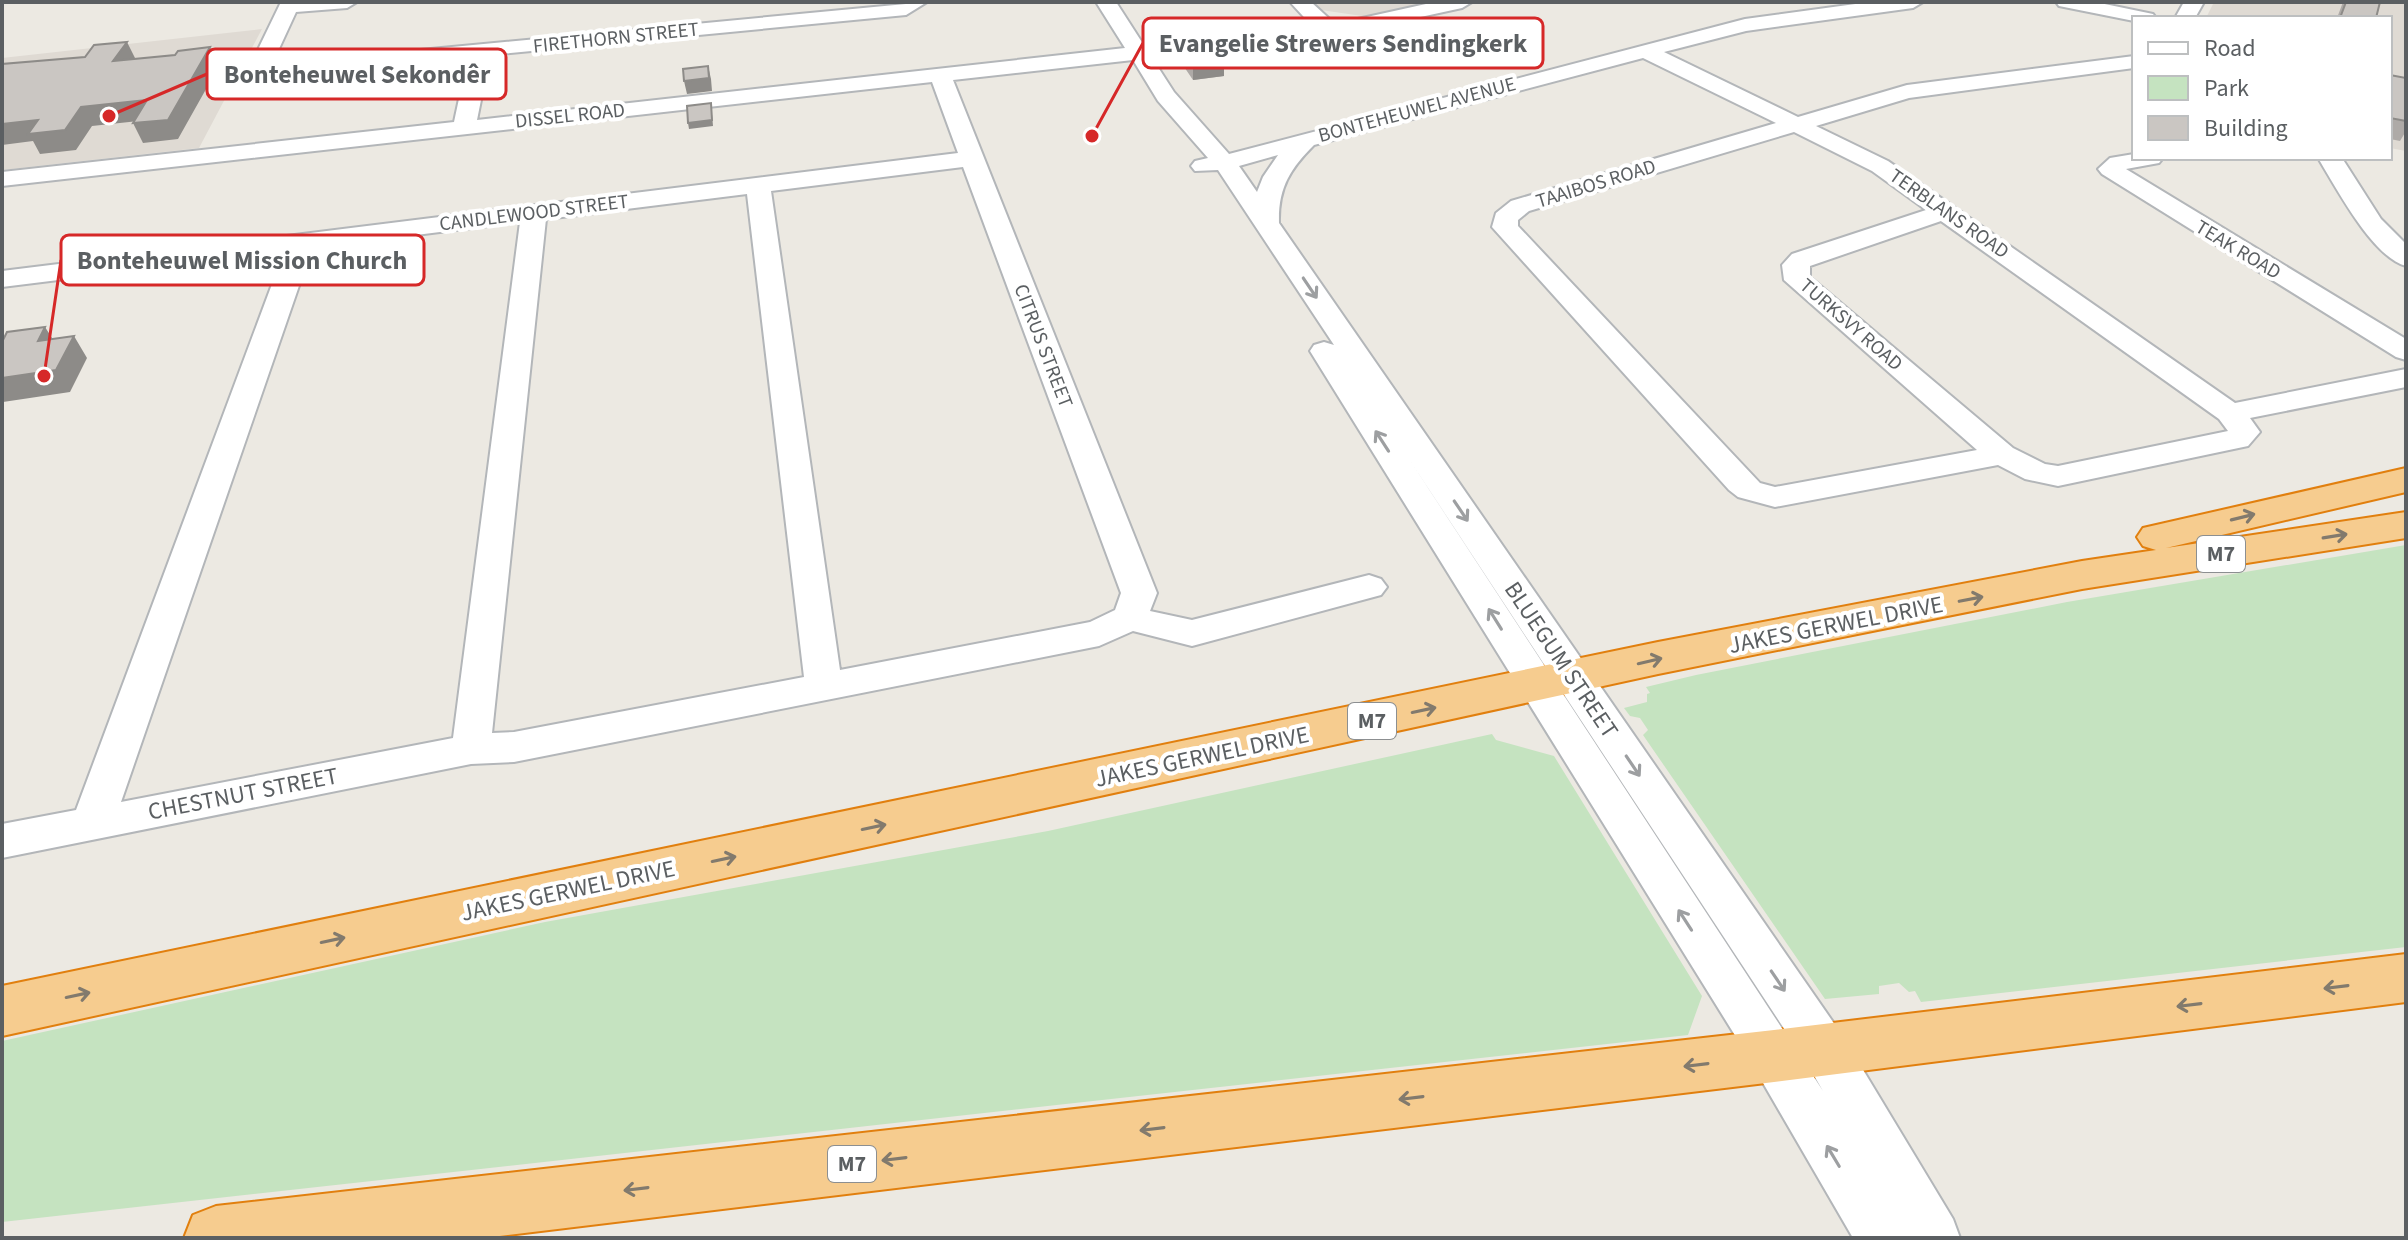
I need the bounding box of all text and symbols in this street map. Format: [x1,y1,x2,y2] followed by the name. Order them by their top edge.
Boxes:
[532,15,701,61] street label: FIRETHORN STREET
[2132,16,2392,160] legend
[1143,18,1543,68] callout: Evangelie Strewers Sendingkerk
[1159,25,1528,62] text: Evangelie Strewers Sendingkerk
[2204,31,2256,66] text: Road
[207,49,506,99] callout: Bonteheuwel Sekondêr
[224,56,491,93] text: Bonteheuwel Sekondêr
[1315,70,1519,150] street label: BONTEHEUWEL AVENUE
[2204,71,2249,106] text: Park
[514,96,626,136] street label: DISSEL ROAD
[2204,111,2288,146] text: Building
[1533,152,1659,216] street label: TAAIBOS ROAD
[1884,162,2014,266] street label: TERBLANS ROAD
[438,187,630,238] street label: CANDLEWOOD STREET
[2190,213,2286,287] street label: TEAK ROAD
[61,235,424,285] callout: Bonteheuwel Mission Church
[77,242,407,279] text: Bonteheuwel Mission Church
[1793,272,1909,378] street label: TURKSVY ROAD
[1302,276,1318,298] one-way arrow
[1007,280,1080,412] street label: CITRUS STREET
[1374,430,1390,453] one-way arrow
[1453,499,1469,522] one-way arrow
[2230,508,2256,523] one-way arrow
[2322,528,2348,543] one-way arrow
[2197,536,2245,572] road number: M7
[1495,574,1627,746] street label: BLUEGUM STREET
[1726,587,1946,663] street label: JAKES GERWEL DRIVE
[1957,590,1983,605] one-way arrow
[1487,608,1503,631] one-way arrow
[1636,652,1662,667] one-way arrow
[1410,702,1436,717] one-way arrow
[1348,703,1396,739] road number: M7
[1092,717,1312,797] street label: JAKES GERWEL DRIVE
[1625,754,1641,776] one-way arrow
[145,758,341,830] street label: CHESTNUT STREET
[861,819,886,834] one-way arrow
[711,850,736,865] one-way arrow
[458,851,678,931] street label: JAKES GERWEL DRIVE
[1677,910,1694,932] one-way arrow
[319,932,345,947] one-way arrow
[1770,970,1786,992] one-way arrow
[2324,980,2349,995] one-way arrow
[65,987,91,1002] one-way arrow
[2176,998,2203,1013] one-way arrow
[1683,1058,1710,1073] one-way arrow
[1398,1091,1425,1106] one-way arrow
[1139,1121,1166,1136] one-way arrow
[1825,1145,1841,1168] one-way arrow
[828,1146,876,1182] road number: M7
[882,1152,907,1167] one-way arrow
[624,1182,649,1197] one-way arrow

